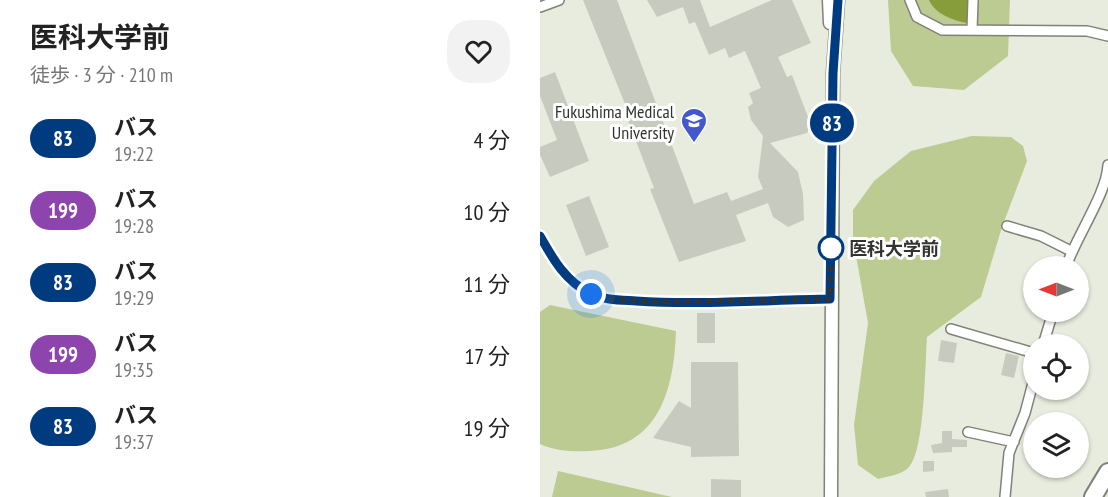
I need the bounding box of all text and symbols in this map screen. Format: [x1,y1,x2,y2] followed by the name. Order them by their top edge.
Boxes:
[30,18,170,55] text: 医科大学前
[447,20,510,83] button: heart
[30,62,173,88] text: 徒歩 · 3 分 · 210 m
[555,100,675,144] place label: Fukushima Medical University
[805,104,859,142] line badge: 83
[679,106,709,144] school or university icon: Fukushima Medical University
[822,110,842,137] text: 83
[114,113,158,141] text: バス
[53,125,73,152] text: 83
[473,126,510,154] text: 4 分
[114,141,154,167] text: 19:22
[114,185,158,213] text: バス
[48,197,78,224] text: 199
[464,198,510,226] text: 10 分
[114,213,154,239] text: 19:28
[818,235,844,261] marker: 医科大学前
[849,237,939,260] place label: 医科大学前
[1023,256,1089,322] north arrow
[1023,256,1089,478] map controls
[114,257,158,285] text: バス
[53,269,73,296] text: 83
[464,270,510,298] text: 11 分
[576,279,606,309] your location
[114,285,154,311] text: 19:29
[114,329,158,357] text: バス
[1023,334,1089,400] button: locate
[48,341,78,368] text: 199
[464,342,510,370] text: 17 分
[114,357,154,383] text: 19:35
[114,401,158,429] text: バス
[1023,412,1089,478] button: layers
[53,413,73,440] text: 83
[464,414,510,442] text: 19 分
[114,429,154,455] text: 19:37

